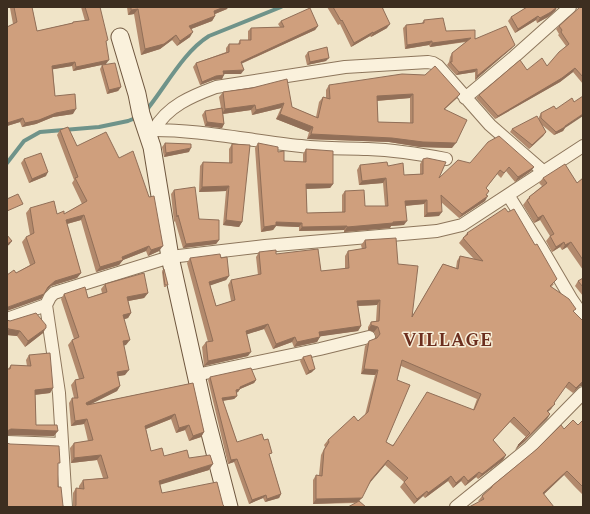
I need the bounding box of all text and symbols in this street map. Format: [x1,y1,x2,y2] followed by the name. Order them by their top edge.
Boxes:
[403,327,493,354] district label: VILLAGE

